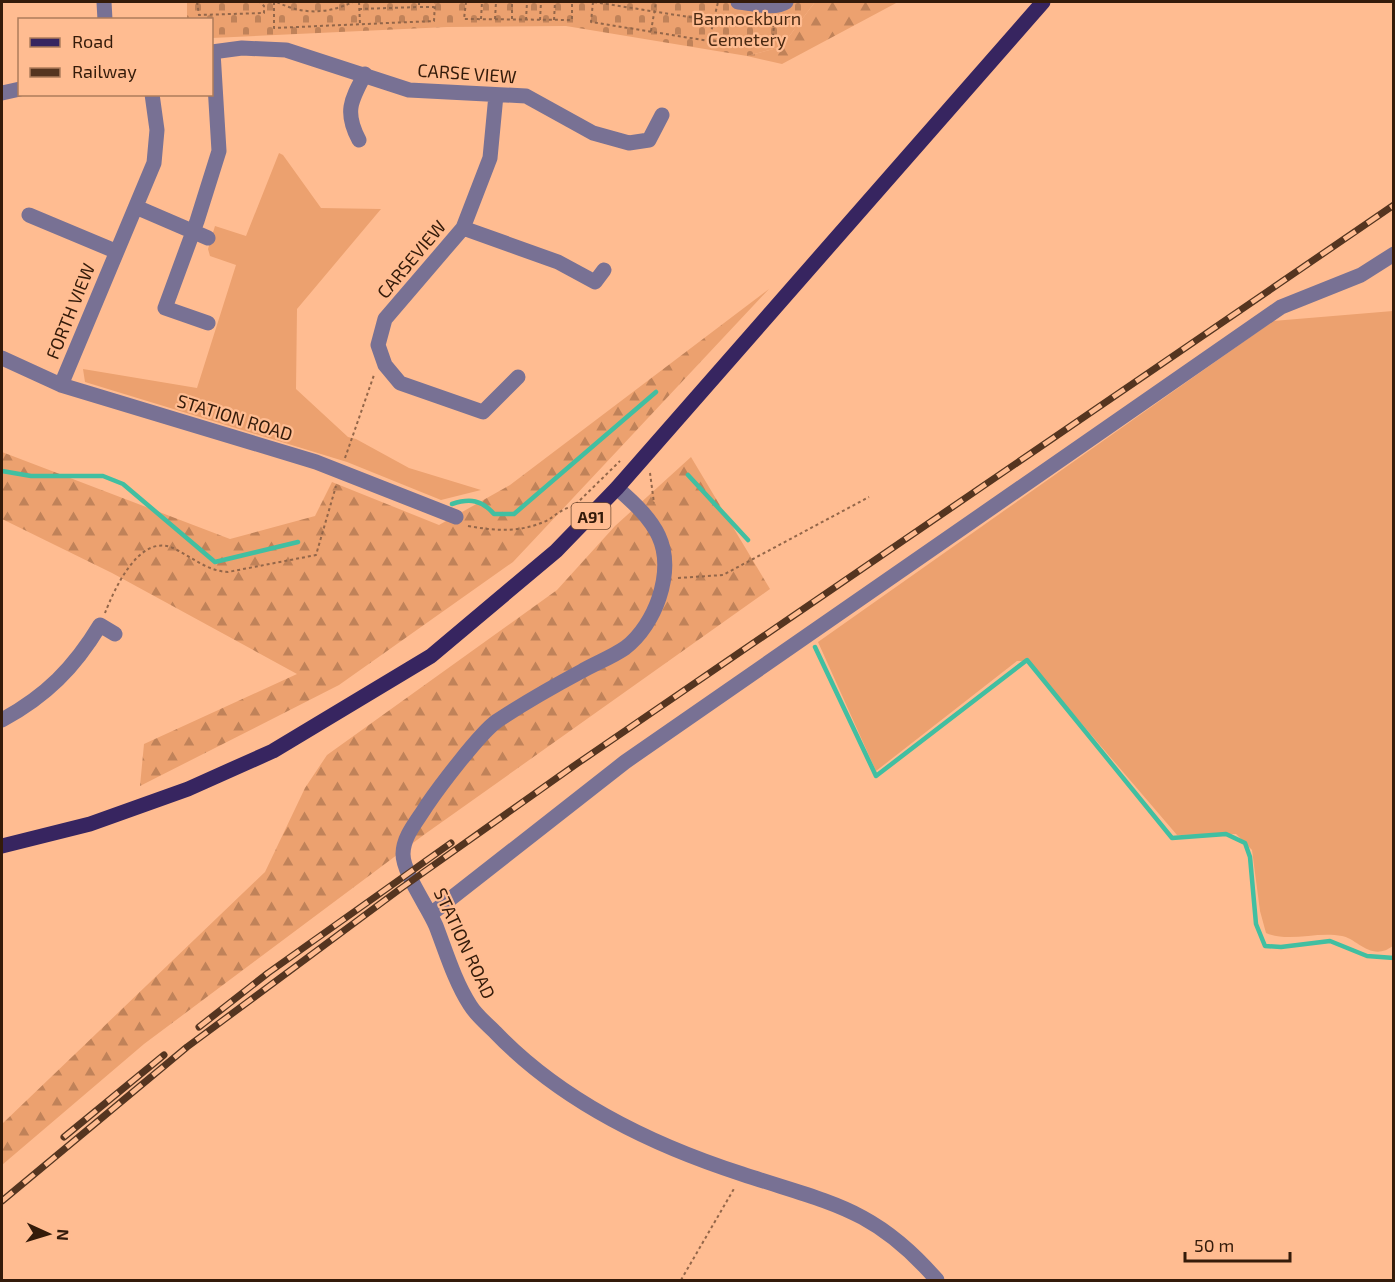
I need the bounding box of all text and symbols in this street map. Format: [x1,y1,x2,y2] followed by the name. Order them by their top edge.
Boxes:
[693,7,801,50] park label: Bannockburn Cemetery
[18,18,213,96] legend
[72,30,113,52] text: Road
[417,59,517,87] street label: CARSE VIEW
[72,60,137,82] text: Railway
[372,215,450,303] street label: CARSEVIEW
[41,260,99,362] street label: FORTH VIEW
[175,389,295,445] street label: STATION ROAD
[572,503,610,529] road number: A91
[430,884,500,1002] street label: STATION ROAD
[18,1204,78,1264] north arrow
[1185,1225,1290,1263] scale bar
[54,1229,73,1242] text: N
[1194,1234,1234,1256] text: 50 m

